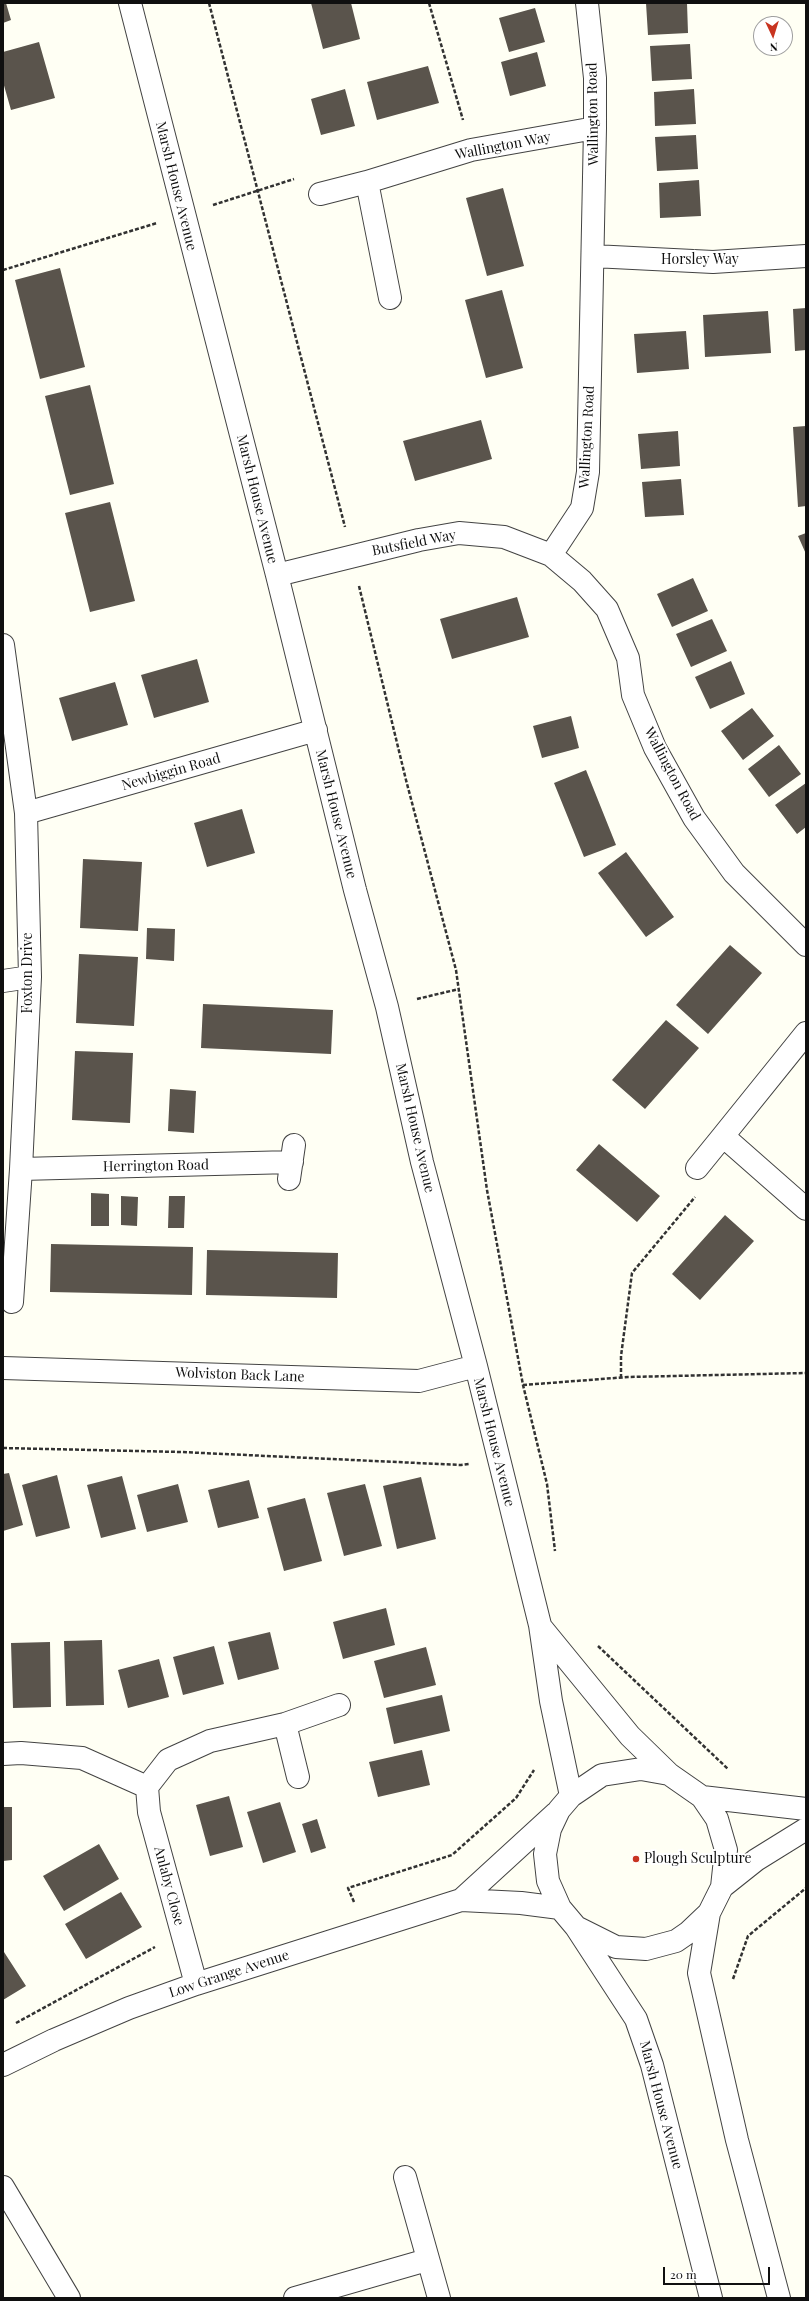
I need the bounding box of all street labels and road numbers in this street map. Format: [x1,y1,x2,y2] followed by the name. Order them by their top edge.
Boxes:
[584,62,602,166] street label: Wallington Road
[152,120,200,252] street label: Marsh House Avenue
[454,128,552,164] street label: Wallington Way
[661,252,739,268] street label: Horsley Way
[576,385,598,489] street label: Wallington Road
[233,433,281,565] street label: Marsh House Avenue
[371,527,457,559] street label: Butsfield Way
[640,725,704,823] street label: Wallington Road
[312,748,360,880] street label: Marsh House Avenue
[120,750,222,794] street label: Newbiggin Road
[20,932,36,1014] street label: Foxton Drive
[392,1062,438,1194] street label: Marsh House Avenue
[103,1157,209,1175] street label: Herrington Road
[175,1364,305,1386] street label: Wolviston Back Lane
[470,1376,518,1508] street label: Marsh House Avenue
[150,1845,188,1927] street label: Anlaby Close
[167,1947,291,2001] street label: Low Grange Avenue
[636,2039,686,2171] street label: Marsh House Avenue

